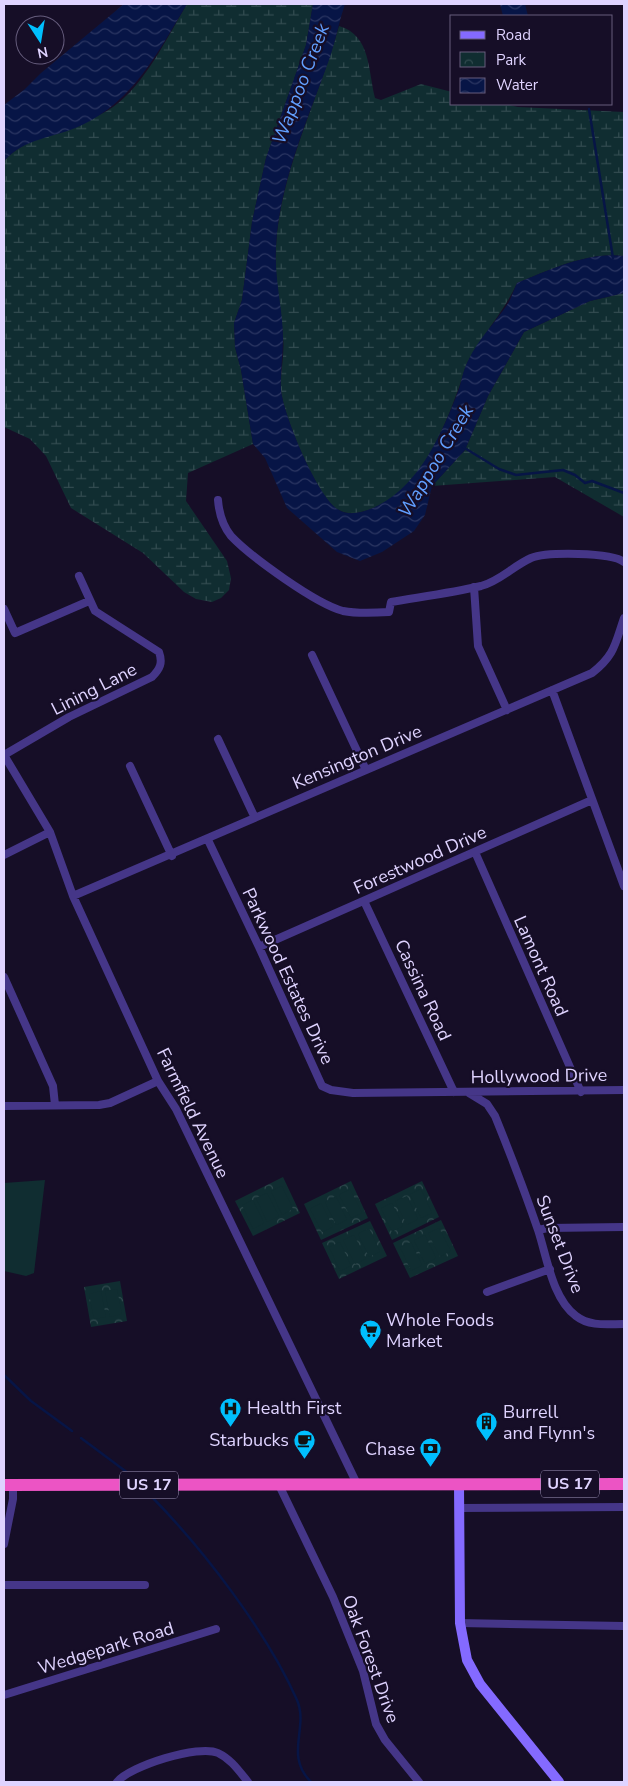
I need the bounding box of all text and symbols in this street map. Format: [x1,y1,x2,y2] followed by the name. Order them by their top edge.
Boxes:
[15,15,65,65] north arrow
[450,15,613,105] legend
[266,19,336,148] water label: Wappoo Creek
[496,25,531,45] text: Road
[35,42,50,63] text: N
[496,50,526,70] text: Park
[496,75,539,95] text: Water
[392,399,480,522] water label: Wappoo Creek
[47,657,141,721] street label: Lining Lane
[289,719,425,795] street label: Kensington Drive
[350,820,490,900] street label: Forestwood Drive
[236,884,340,1068] street label: Parkwood Estates Drive
[508,912,574,1020] street label: Lamont Road
[389,935,457,1045] street label: Cassina Road
[151,1044,235,1182] street label: Farmfield Avenue
[471,1063,607,1089] street label: Hollywood Drive
[530,1192,590,1296] street label: Sunset Drive
[386,1308,494,1353] place label: Whole Foods Market
[358,1318,382,1349] supermarket icon: Whole Foods Market
[219,1396,243,1427] hospital icon: Health First
[247,1396,342,1420] place label: Health First
[503,1400,595,1445] place label: Burrell and Flynn's
[475,1410,499,1441] building icon: Burrell and Flynn's
[209,1428,289,1452] place label: Starbucks
[293,1428,317,1459] cafe icon: Starbucks
[365,1437,415,1461] place label: Chase
[419,1437,443,1468] bank icon: Chase
[541,1470,599,1498] road number: US 17
[120,1472,178,1498] road number: US 17
[337,1592,405,1726] street label: Oak Forest Drive
[35,1616,177,1680] street label: Wedgepark Road

